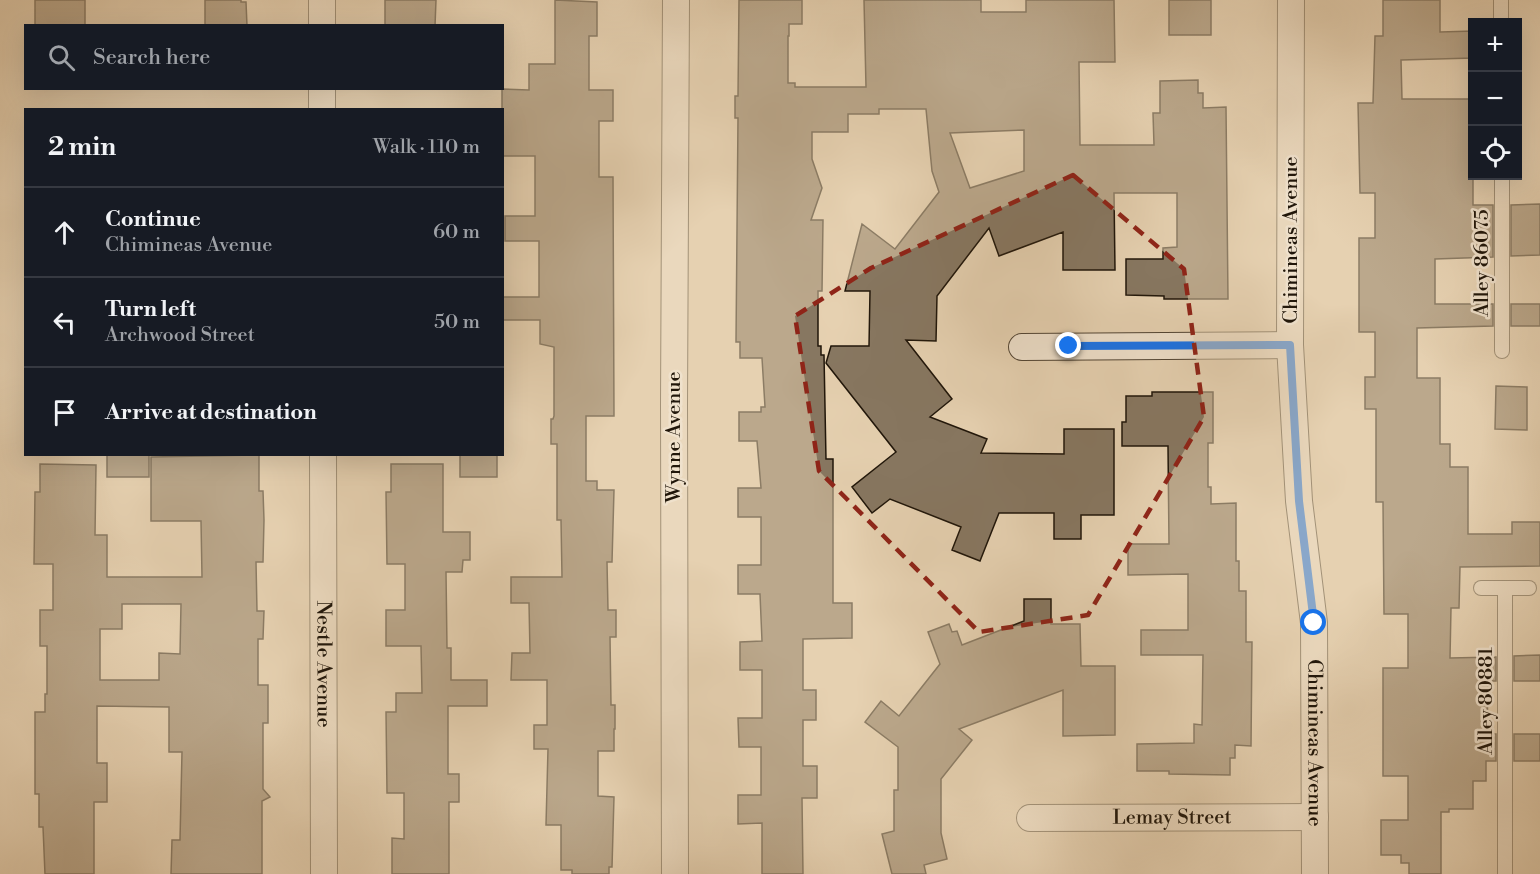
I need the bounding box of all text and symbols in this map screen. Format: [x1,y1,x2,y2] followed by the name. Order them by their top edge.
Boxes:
[1468,18,1522,180] map controls
[1468,18,1522,72] button: +
[24,24,504,90] search box
[45,41,78,74] icon: search
[93,44,210,71] text: Search here
[1468,72,1522,126] button: −
[1468,126,1522,180] button: locate
[48,131,116,163] text: 2 min
[373,135,480,160] text: Walk · 110 m
[1279,156,1304,324] street label: Chimineas Avenue
[105,206,201,233] text: Continue
[1470,209,1495,318] street label: Alley 86075
[48,216,81,249] icon: ahead
[433,220,480,245] text: 60 m
[105,233,272,258] text: Chimineas Avenue
[105,296,196,323] text: Turn left
[48,306,81,339] icon: left
[434,310,480,335] text: 50 m
[105,323,255,348] text: Archwood Street
[1055,332,1081,358] route end
[662,371,687,504] street label: Wynne Avenue
[48,396,81,429] icon: arrive
[105,399,317,426] text: Arrive at destination
[311,600,336,728] street label: Nestle Avenue
[1300,609,1326,635] route start
[1474,647,1499,756] street label: Alley 80881
[1302,659,1327,827] street label: Chimineas Avenue
[1112,805,1232,830] street label: Lemay Street

